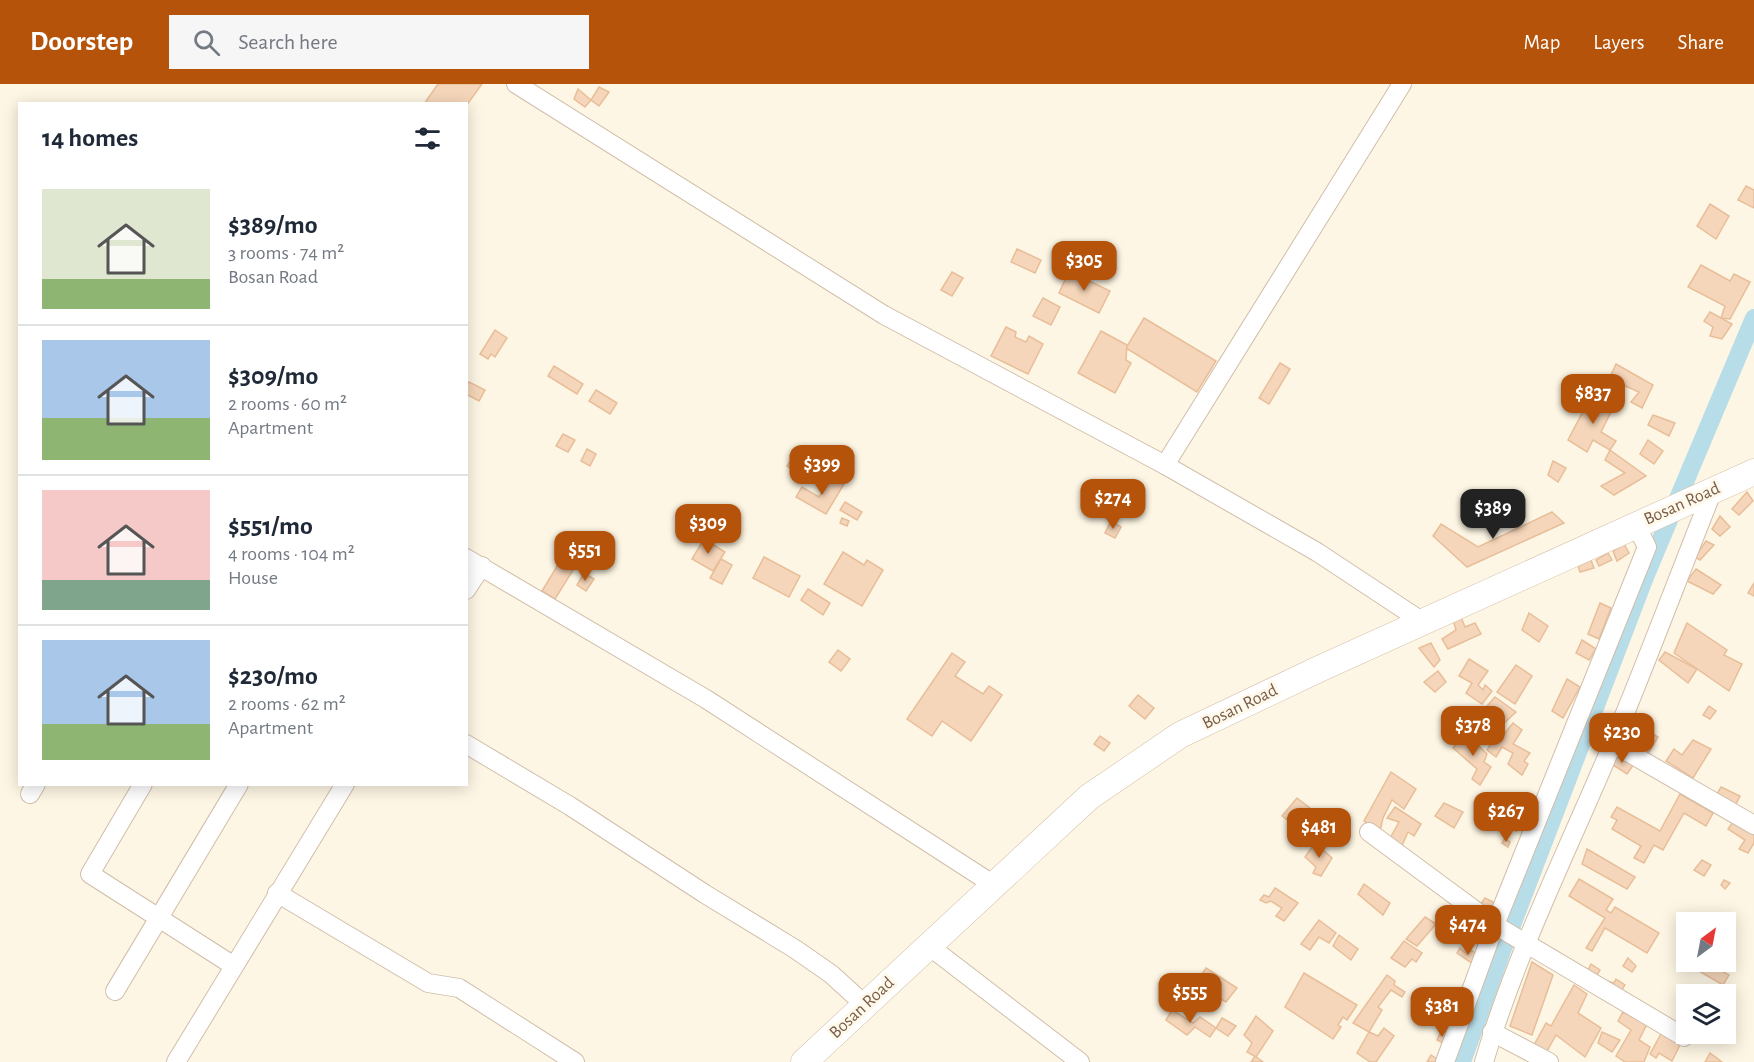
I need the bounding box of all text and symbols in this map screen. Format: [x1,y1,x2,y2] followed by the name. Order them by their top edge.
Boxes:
[169,15,589,69] search box
[190,26,223,59] icon: search
[30,28,133,56] text: Doorstep
[238,31,338,53] text: Search here
[1524,32,1560,53] text: Map
[1593,32,1644,53] text: Layers
[1677,32,1724,53] text: Share
[411,122,444,155] icon: filters
[42,125,138,151] text: 14 homes
[228,212,318,238] text: $389/mo
[90,213,162,285] icon: home
[1048,241,1120,292] pin: $305
[228,243,344,263] text: 3 rooms · 74 m²
[1066,250,1102,270] text: $305
[228,267,318,287] text: Bosan Road
[228,363,318,389] text: $309/mo
[90,364,162,436] icon: home
[1557,374,1629,425] pin: $837
[1575,383,1611,403] text: $837
[228,394,347,414] text: 2 rooms · 60 m²
[228,418,313,438] text: Apartment
[786,445,858,496] pin: $399
[804,454,840,474] text: $399
[1077,479,1149,530] pin: $274
[1641,479,1723,529] street label: Bosan Road
[1094,488,1132,508] text: $274
[1457,489,1529,540] pin: $389
[1474,498,1512,518] text: $389
[672,504,744,555] pin: $309
[228,513,313,539] text: $551/mo
[689,513,727,533] text: $309
[90,514,162,586] icon: home
[549,531,621,582] pin: $551
[568,540,602,560] text: $551
[228,544,355,564] text: 4 rooms · 104 m²
[228,568,278,588] text: House
[228,663,318,689] text: $230/mo
[90,664,162,736] icon: home
[1200,681,1280,733] street label: Bosan Road
[228,694,346,714] text: 2 rooms · 62 m²
[1437,706,1509,757] pin: $378
[1586,713,1658,764] pin: $230
[1455,715,1491,735] text: $378
[228,718,313,738] text: Apartment
[1603,722,1641,742] text: $230
[1470,792,1542,843] pin: $267
[1488,801,1524,821] text: $267
[1283,808,1355,859] pin: $481
[1301,817,1337,837] text: $481
[1432,905,1504,956] pin: $474
[1676,912,1736,972] north arrow
[1676,912,1736,1044] map controls
[1449,914,1487,934] text: $474
[1154,973,1226,1024] pin: $555
[826,974,898,1042] street label: Bosan Road
[1173,982,1207,1002] text: $555
[1676,984,1736,1044] button: layers
[1406,987,1478,1038] pin: $381
[1425,996,1459,1016] text: $381

